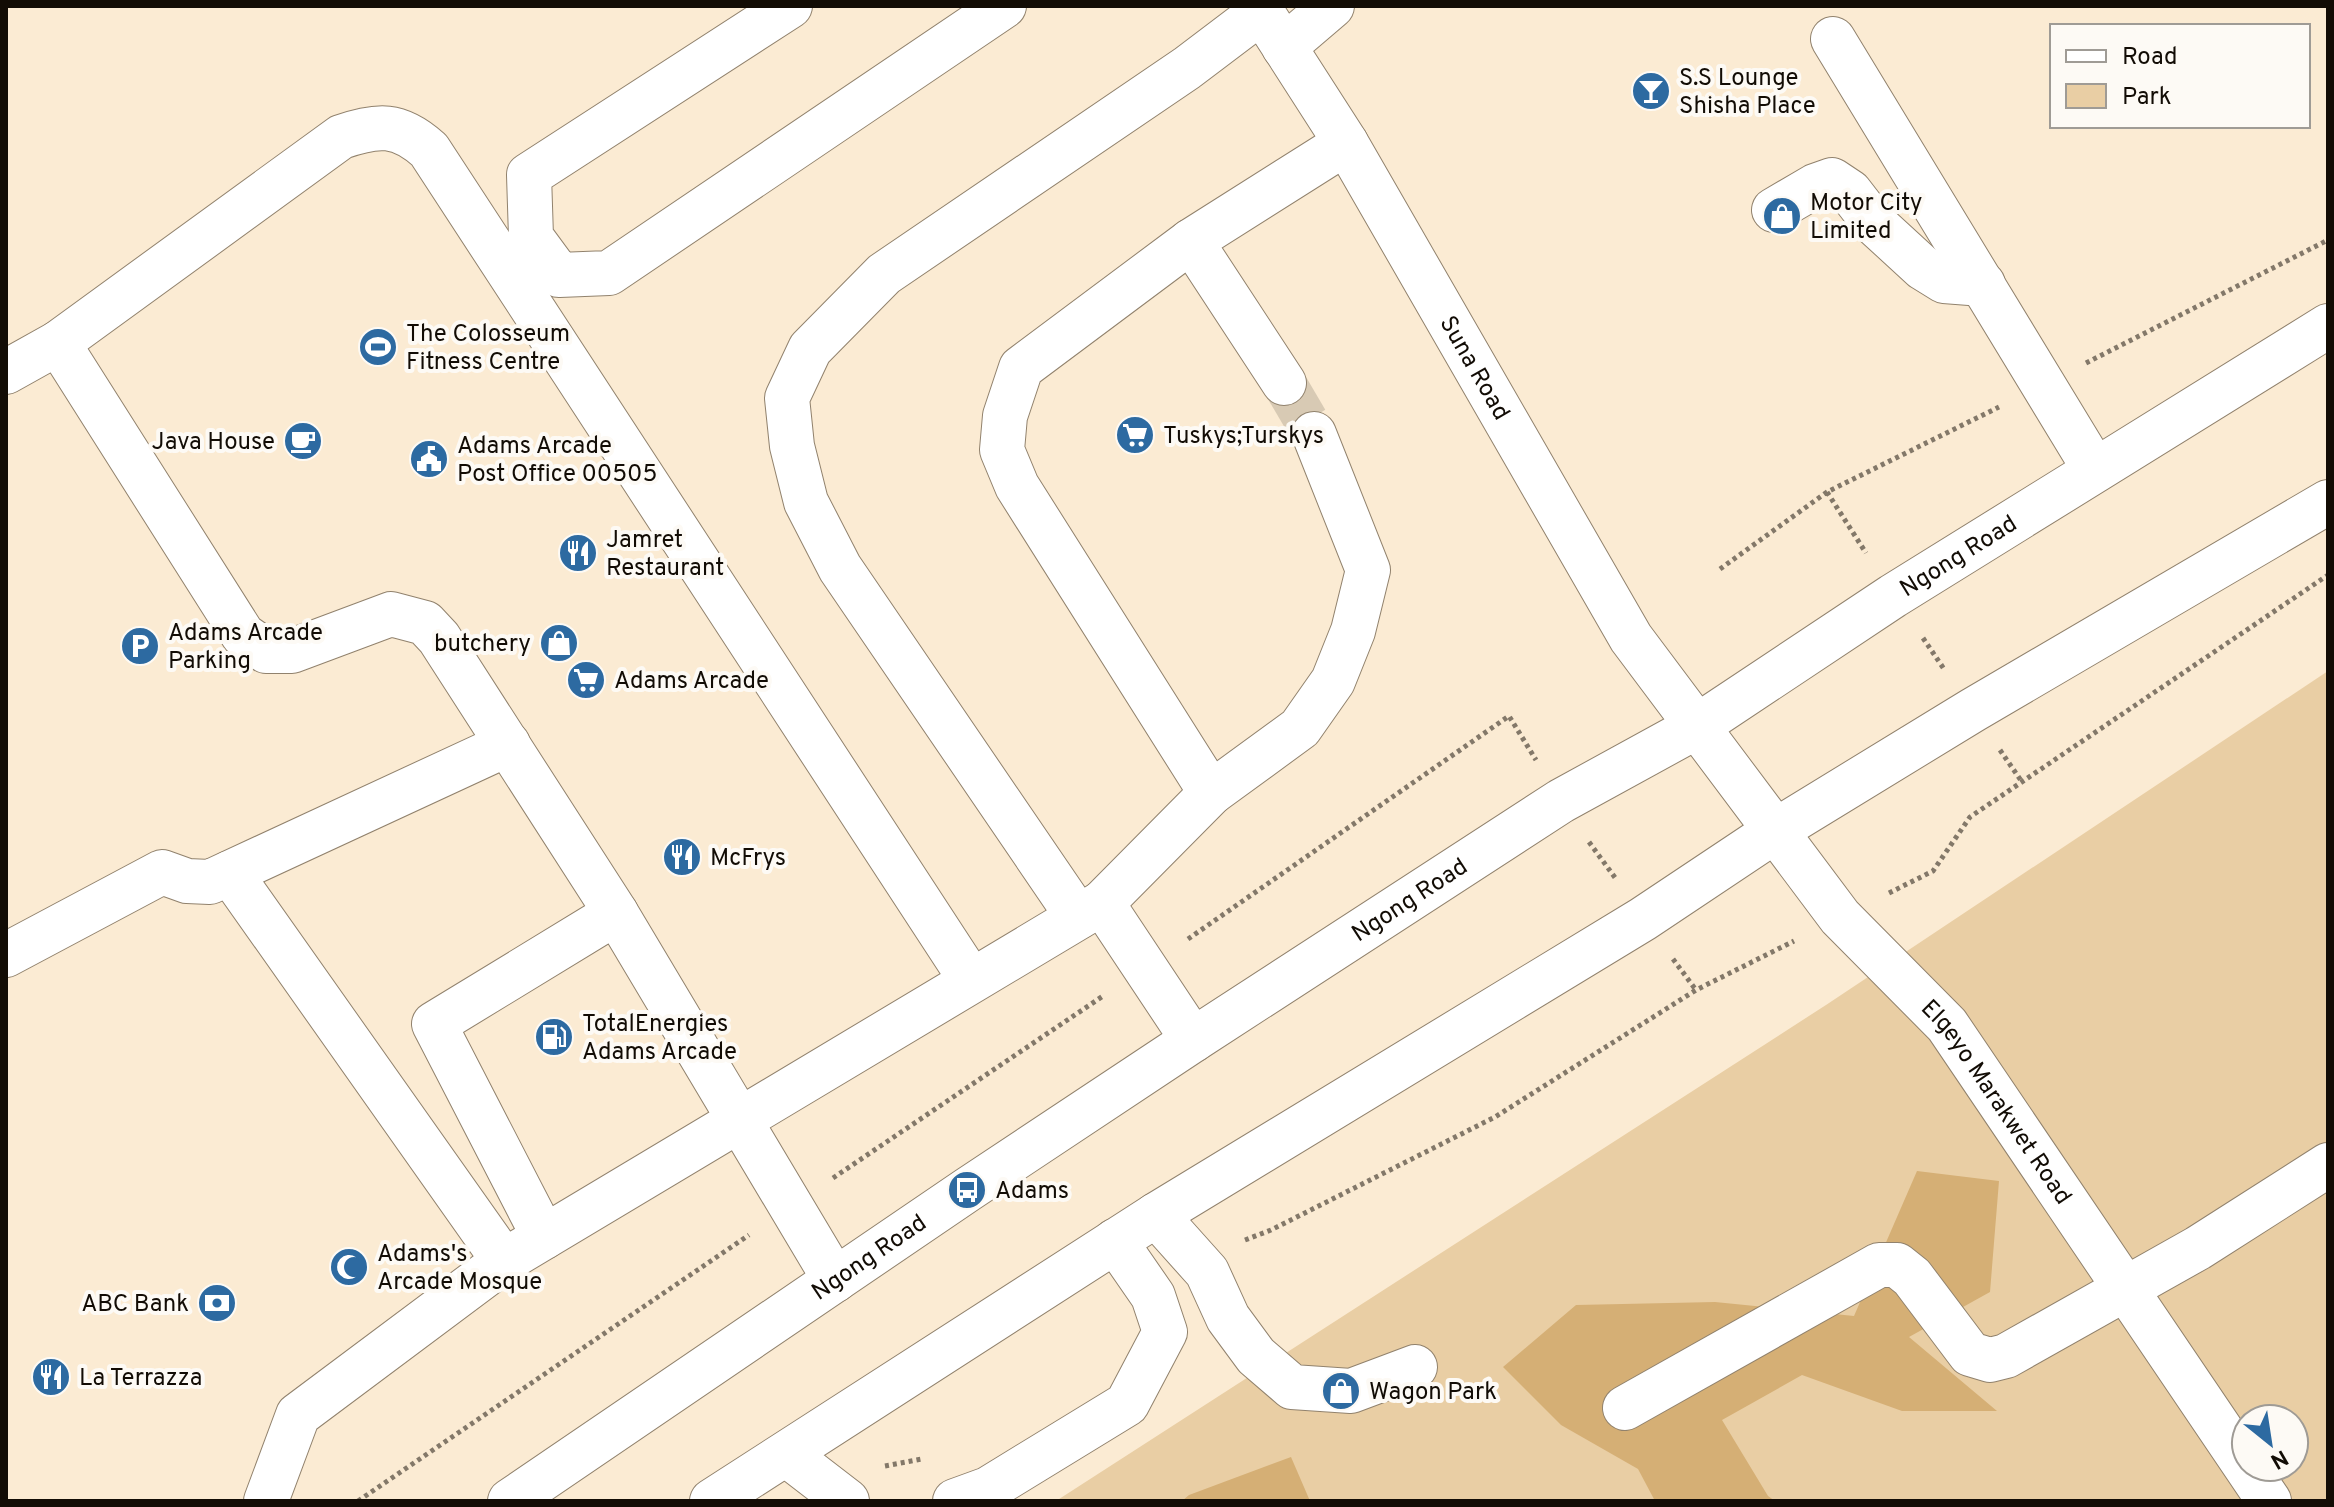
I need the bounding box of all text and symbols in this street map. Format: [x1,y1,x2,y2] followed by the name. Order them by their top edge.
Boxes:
[2050,24,2310,128] legend
[2122,43,2178,73] text: Road
[1679,64,1816,122] place label: S.S Lounge Shisha Place
[1630,70,1672,112] bar icon: S.S Lounge Shisha Place
[2122,83,2172,113] text: Park
[1810,189,1923,247] place label: Motor City Limited
[1761,195,1803,237] shop icon: Motor City Limited
[1432,311,1515,426] street label: Suna Road
[406,320,570,378] place label: The Colosseum Fitness Centre
[357,326,399,368] sports icon: The Colosseum Fitness Centre
[1114,414,1156,456] supermarket icon: Tuskys;Turskys
[282,420,324,462] cafe icon: Java House
[1163,422,1324,452] place label: Tuskys;Turskys
[152,428,275,458] place label: Java House
[457,432,657,490] place label: Adams Arcade Post Office 00505
[408,438,450,480] public building icon: Adams Arcade Post Office 00505
[1895,510,2023,605] street label: Ngong Road
[606,526,724,584] place label: Jamret Restaurant
[557,532,599,574] restaurant icon: Jamret Restaurant
[168,619,323,677] place label: Adams Arcade Parking
[538,622,580,664] shop icon: butchery
[119,625,161,667] parking icon: Adams Arcade Parking
[434,630,531,660] place label: butchery
[565,659,607,701] supermarket icon: Adams Arcade
[614,667,769,697] place label: Adams Arcade
[661,836,703,878] restaurant icon: McFrys
[710,844,786,874] place label: McFrys
[1347,853,1474,950] street label: Ngong Road
[1914,994,2077,1211] street label: Elgeyo Marakwet Road
[582,1010,737,1068] place label: TotalEnergies Adams Arcade
[533,1016,575,1058] fuel station icon: TotalEnergies Adams Arcade
[946,1169,988,1211] bus stop icon: Adams
[995,1177,1069,1207] place label: Adams
[807,1209,933,1308] street label: Ngong Road
[377,1240,542,1298] place label: Adams's Arcade Mosque
[328,1246,370,1288] mosque icon: Adams's Arcade Mosque
[196,1282,238,1324] bank icon: ABC Bank
[81,1290,189,1320] place label: ABC Bank
[30,1356,72,1398] restaurant icon: La Terrazza
[79,1364,202,1394] place label: La Terrazza
[1320,1370,1362,1412] shop icon: Wagon Park
[1369,1378,1497,1408] place label: Wagon Park
[2230,1403,2310,1483] north arrow
[2265,1443,2292,1474] text: N

